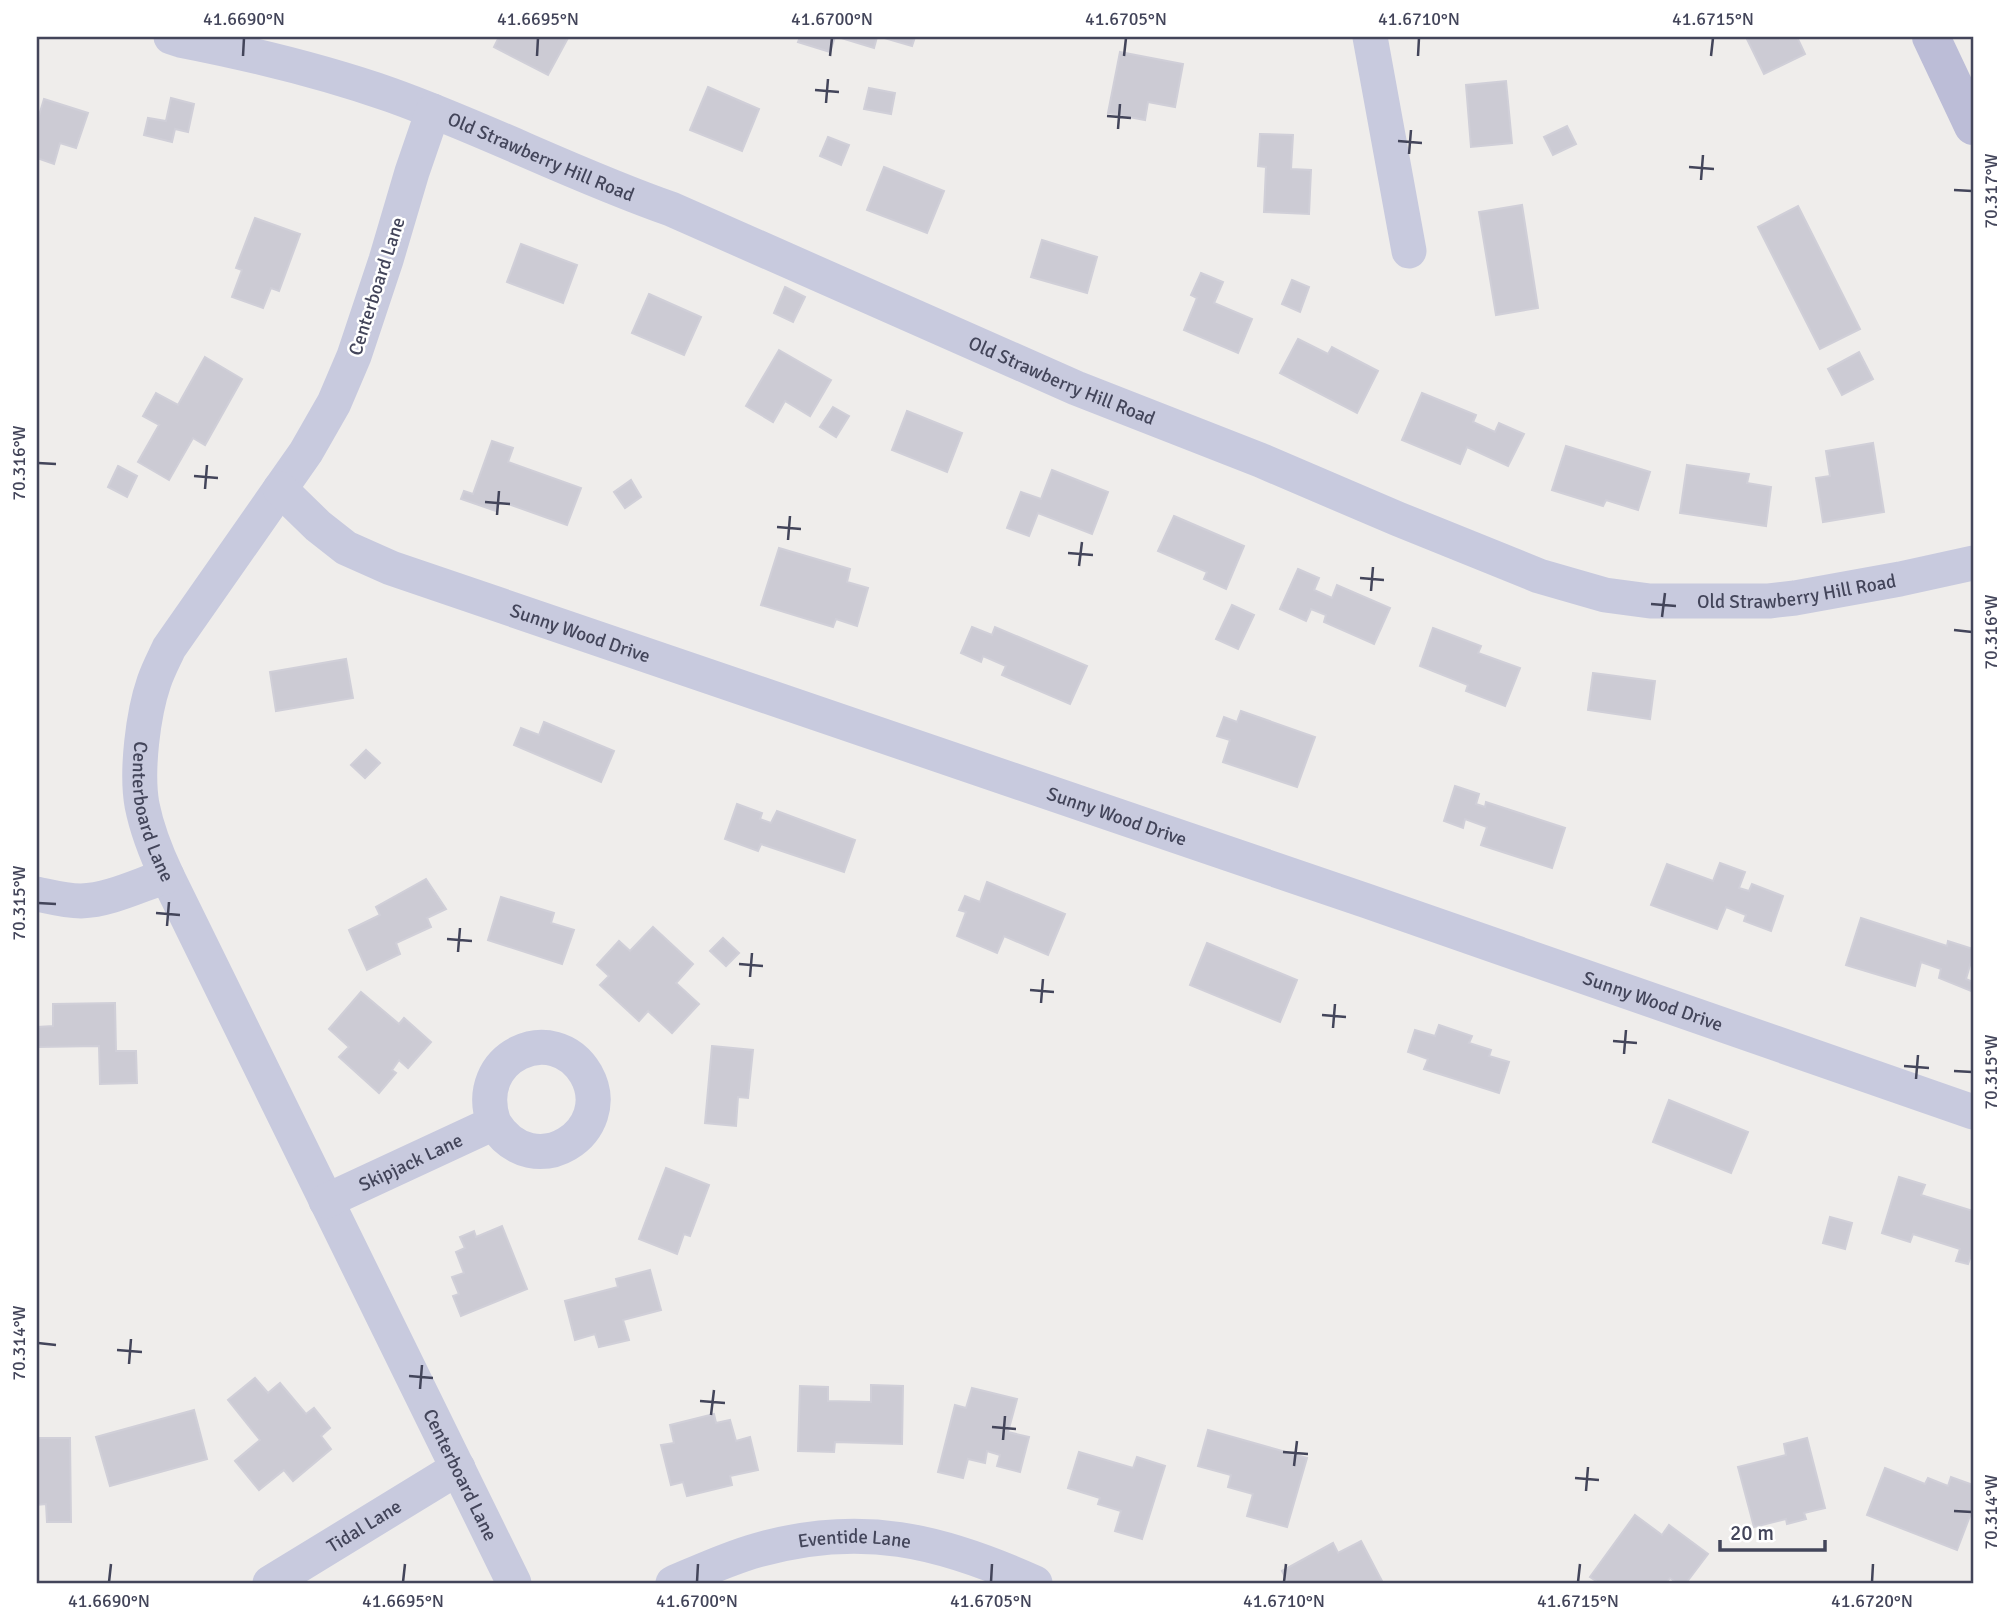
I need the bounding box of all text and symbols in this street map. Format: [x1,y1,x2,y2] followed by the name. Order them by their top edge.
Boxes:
[203,8,285,30] text: 41.6690°N
[497,8,579,30] text: 41.6695°N
[791,8,873,30] text: 41.6700°N
[1085,8,1167,30] text: 41.6705°N
[1378,8,1460,30] text: 41.6710°N
[1672,8,1754,30] text: 41.6715°N
[444,107,638,207] street label: Old Strawberry Hill Road
[1980,153,2002,229] text: 70.317°W
[343,214,411,359] street label: Centerboard Lane
[965,331,1159,431] street label: Old Strawberry Hill Road
[8,425,30,501] text: 70.316°W
[1697,569,1898,615] street label: Old Strawberry Hill Road
[1980,594,2002,670] text: 70.316°W
[507,599,653,669] street label: Sunny Wood Drive
[127,740,179,886] street label: Centerboard Lane
[1044,782,1190,852] street label: Sunny Wood Drive
[8,865,30,941] text: 70.315°W
[1580,966,1726,1037] street label: Sunny Wood Drive
[1980,1034,2002,1110] text: 70.315°W
[355,1128,467,1197] street label: Skipjack Lane
[8,1305,30,1381] text: 70.314°W
[417,1405,502,1545] street label: Centerboard Lane
[1980,1474,2002,1550] text: 70.314°W
[323,1494,406,1558] street label: Tidal Lane
[1720,1508,1825,1552] scale bar
[1730,1520,1774,1546] text: 20 m
[796,1525,913,1554] street label: Eventide Lane
[68,1590,150,1612] text: 41.6690°N
[362,1590,444,1612] text: 41.6695°N
[656,1590,738,1612] text: 41.6700°N
[950,1590,1032,1612] text: 41.6705°N
[1243,1590,1325,1612] text: 41.6710°N
[1537,1590,1619,1612] text: 41.6715°N
[1831,1590,1913,1612] text: 41.6720°N

